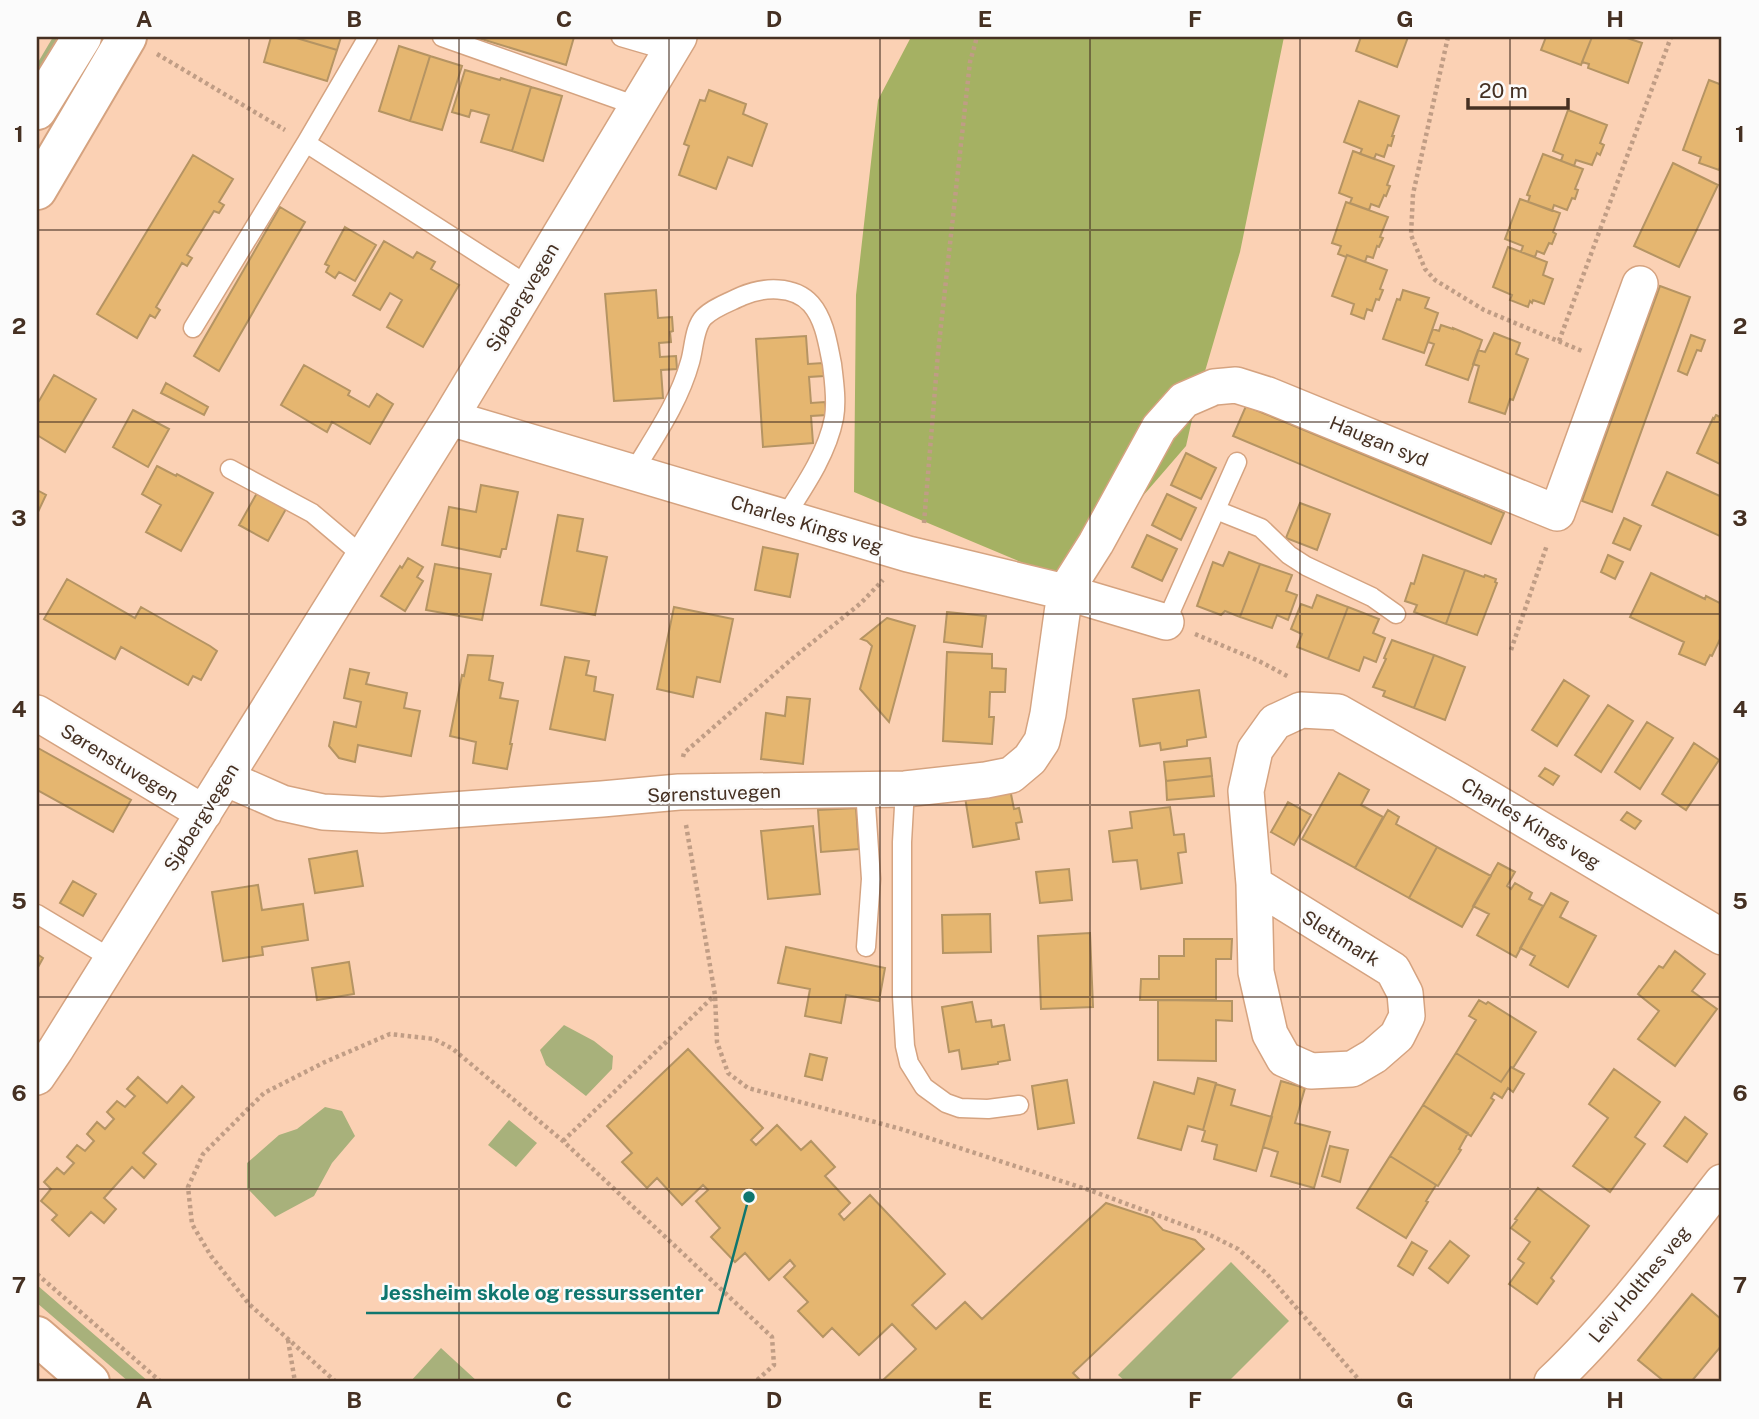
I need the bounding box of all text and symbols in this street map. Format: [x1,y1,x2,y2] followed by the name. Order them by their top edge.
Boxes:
[136,5,153,32] text: A
[346,5,362,32] text: B
[556,5,572,32] text: C
[766,5,782,32] text: D
[978,5,992,32] text: E
[1188,5,1202,32] text: F
[1396,5,1414,32] text: G
[1606,5,1624,32] text: H
[1468,66,1568,110] scale bar
[1479,78,1528,103] text: 20 m
[14,120,24,147] text: 1
[1735,120,1745,147] text: 1
[481,239,563,355] street label: Sjøbergvegen
[12,312,26,339] text: 2
[1733,312,1747,339] text: 2
[1326,411,1432,471] street label: Haugan syd
[728,490,886,558] street label: Charles Kings veg
[11,504,27,531] text: 3
[1732,504,1748,531] text: 3
[11,695,27,722] text: 4
[1732,695,1748,722] text: 4
[57,719,183,807] street label: Sørenstuvegen
[159,759,243,875] street label: Sjøbergvegen
[1457,773,1605,873] street label: Charles Kings veg
[647,780,781,806] street label: Sørenstuvegen
[11,887,27,914] text: 5
[1732,887,1748,914] text: 5
[1298,906,1384,971] street label: Slettmark
[11,1079,27,1106] text: 6
[1732,1079,1748,1106] text: 6
[1584,1221,1694,1347] street label: Leiv Holthes veg
[12,1271,26,1298] text: 7
[366,1271,718,1313] callout: Jessheim skole og ressurssenter
[1733,1271,1747,1298] text: 7
[380,1280,704,1305] text: Jessheim skole og ressurssenter
[136,1386,153,1413] text: A
[346,1386,362,1413] text: B
[556,1386,572,1413] text: C
[766,1386,782,1413] text: D
[978,1386,992,1413] text: E
[1188,1386,1202,1413] text: F
[1396,1386,1414,1413] text: G
[1606,1386,1624,1413] text: H

